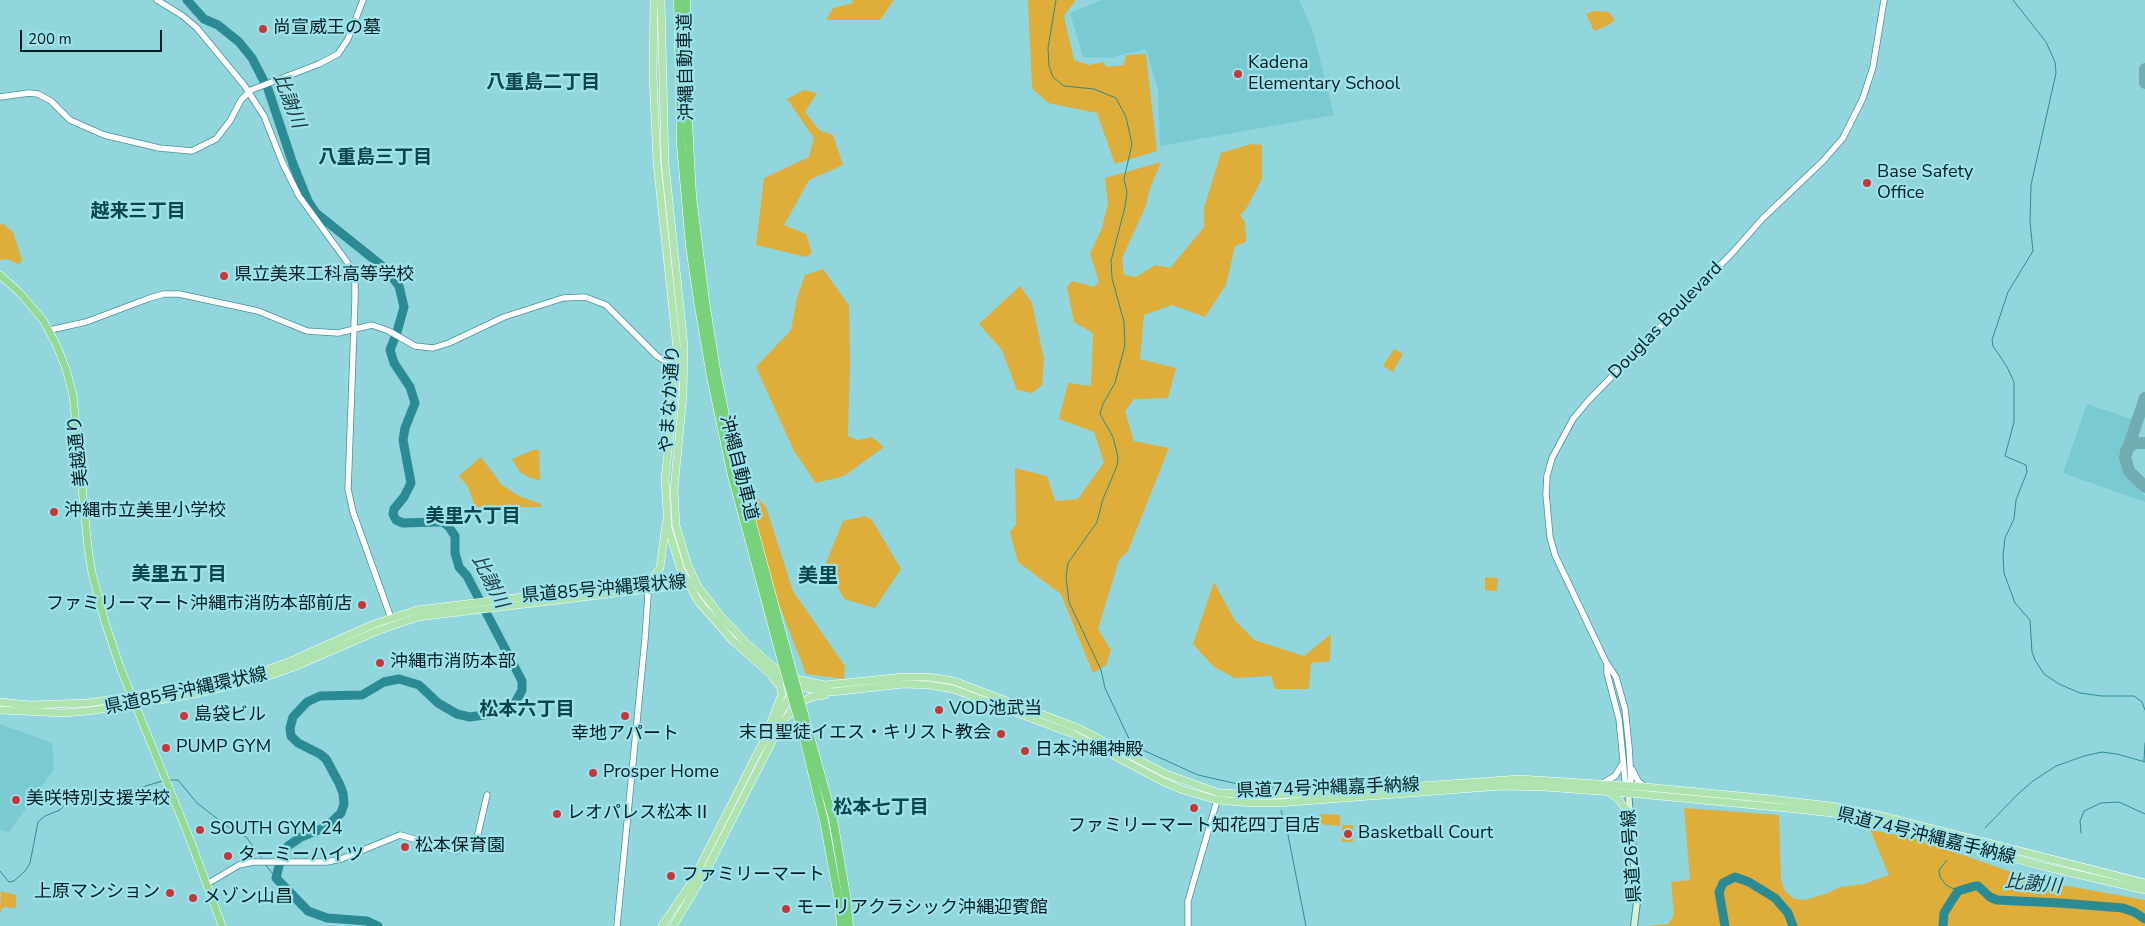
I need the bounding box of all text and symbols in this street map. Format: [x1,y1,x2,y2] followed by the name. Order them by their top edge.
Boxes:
[675,13,699,121] street label: 沖縄自動車道
[273,18,381,40] place label: 尚宣威王の墓
[22,20,165,52] scale bar
[257,23,269,35] marker: 尚宣威王の墓
[28,29,72,49] text: 200 m
[1248,53,1400,96] place label: Kadena Elementary School
[1232,68,1244,80] marker: Kadena Elementary School
[267,70,309,132] water label: 比謝川
[486,72,600,94] district label: 八重島二丁目
[318,147,432,169] district label: 八重島三丁目
[1877,162,1973,204] place label: Base Safety Office
[1861,177,1873,189] marker: Base Safety Office
[91,201,185,223] district label: 越来三丁目
[1605,258,1727,384] street label: Douglas Boulevard
[234,265,414,287] place label: 県立美来工科高等学校
[218,270,230,282] marker: 県立美来工科高等学校
[656,344,686,454] street label: やまなか通り
[714,413,762,523] street label: 沖縄自動車道
[64,414,94,488] street label: 美越通り
[64,501,226,523] place label: 沖縄市立美里小学校
[48,506,60,518] marker: 沖縄市立美里小学校
[426,506,520,528] district label: 美里六丁目
[466,551,512,613] water label: 比謝川
[132,564,226,586] district label: 美里五丁目
[798,565,838,589] district label: 美里
[521,572,687,608] street label: 県道85号沖縄環状線
[46,594,352,616] place label: ファミリーマート沖縄市消防本部前店
[356,599,368,611] marker: ファミリーマート沖縄市消防本部前店
[390,652,516,674] place label: 沖縄市消防本部
[374,657,386,669] marker: 沖縄市消防本部
[103,664,269,720] street label: 県道85号沖縄環状線
[480,699,574,721] district label: 松本六丁目
[949,699,1042,721] place label: VOD池武当
[933,704,945,716] marker: VOD池武当
[194,705,266,727] place label: 島袋ビル
[178,710,190,722] marker: 島袋ビル
[619,710,631,722] marker: 幸地アパート
[739,723,991,745] place label: 末日聖徒イエス・キリスト教会
[571,724,679,746] place label: 幸地アパート
[995,728,1007,740] marker: 末日聖徒イエス・キリスト教会
[176,737,271,759] place label: PUMP GYM
[1035,740,1143,762] place label: 日本沖縄神殿
[160,742,172,754] marker: PUMP GYM
[1019,745,1031,757] marker: 日本沖縄神殿
[603,762,719,784] place label: Prosper Home
[587,767,599,779] marker: Prosper Home
[1236,775,1420,803] street label: 県道74号沖縄嘉手納線
[26,789,170,811] place label: 美咲特別支援学校
[10,794,22,806] marker: 美咲特別支援学校
[834,797,928,819] district label: 松本七丁目
[1188,802,1200,814] marker: ファミリーマート知花四丁目店
[567,803,711,825] place label: レオパレス松本Ⅱ
[1834,804,2018,870] street label: 県道74号沖縄嘉手納線
[551,808,563,820] marker: レオパレス松本Ⅱ
[1619,809,1647,903] street label: 県道26号線
[1068,816,1320,838] place label: ファミリーマート知花四丁目店
[210,819,343,841] place label: SOUTH GYM 24
[1358,823,1493,845] place label: Basketball Court
[194,824,206,836] marker: SOUTH GYM 24
[1342,828,1354,840] marker: Basketball Court
[415,836,505,858] place label: 松本保育園
[399,841,411,853] marker: 松本保育園
[238,845,364,867] place label: ターミーハイツ
[222,850,234,862] marker: ターミーハイツ
[681,865,825,887] place label: ファミリーマート
[665,870,677,882] marker: ファミリーマート
[2004,871,2062,899] water label: 比謝川
[34,882,160,904] place label: 上原マンション
[164,887,176,899] marker: 上原マンション
[203,887,293,909] place label: メゾン山昌
[187,892,199,904] marker: メゾン山昌
[796,898,1048,920] place label: モーリアクラシック沖縄迎賓館
[780,903,792,915] marker: モーリアクラシック沖縄迎賓館

